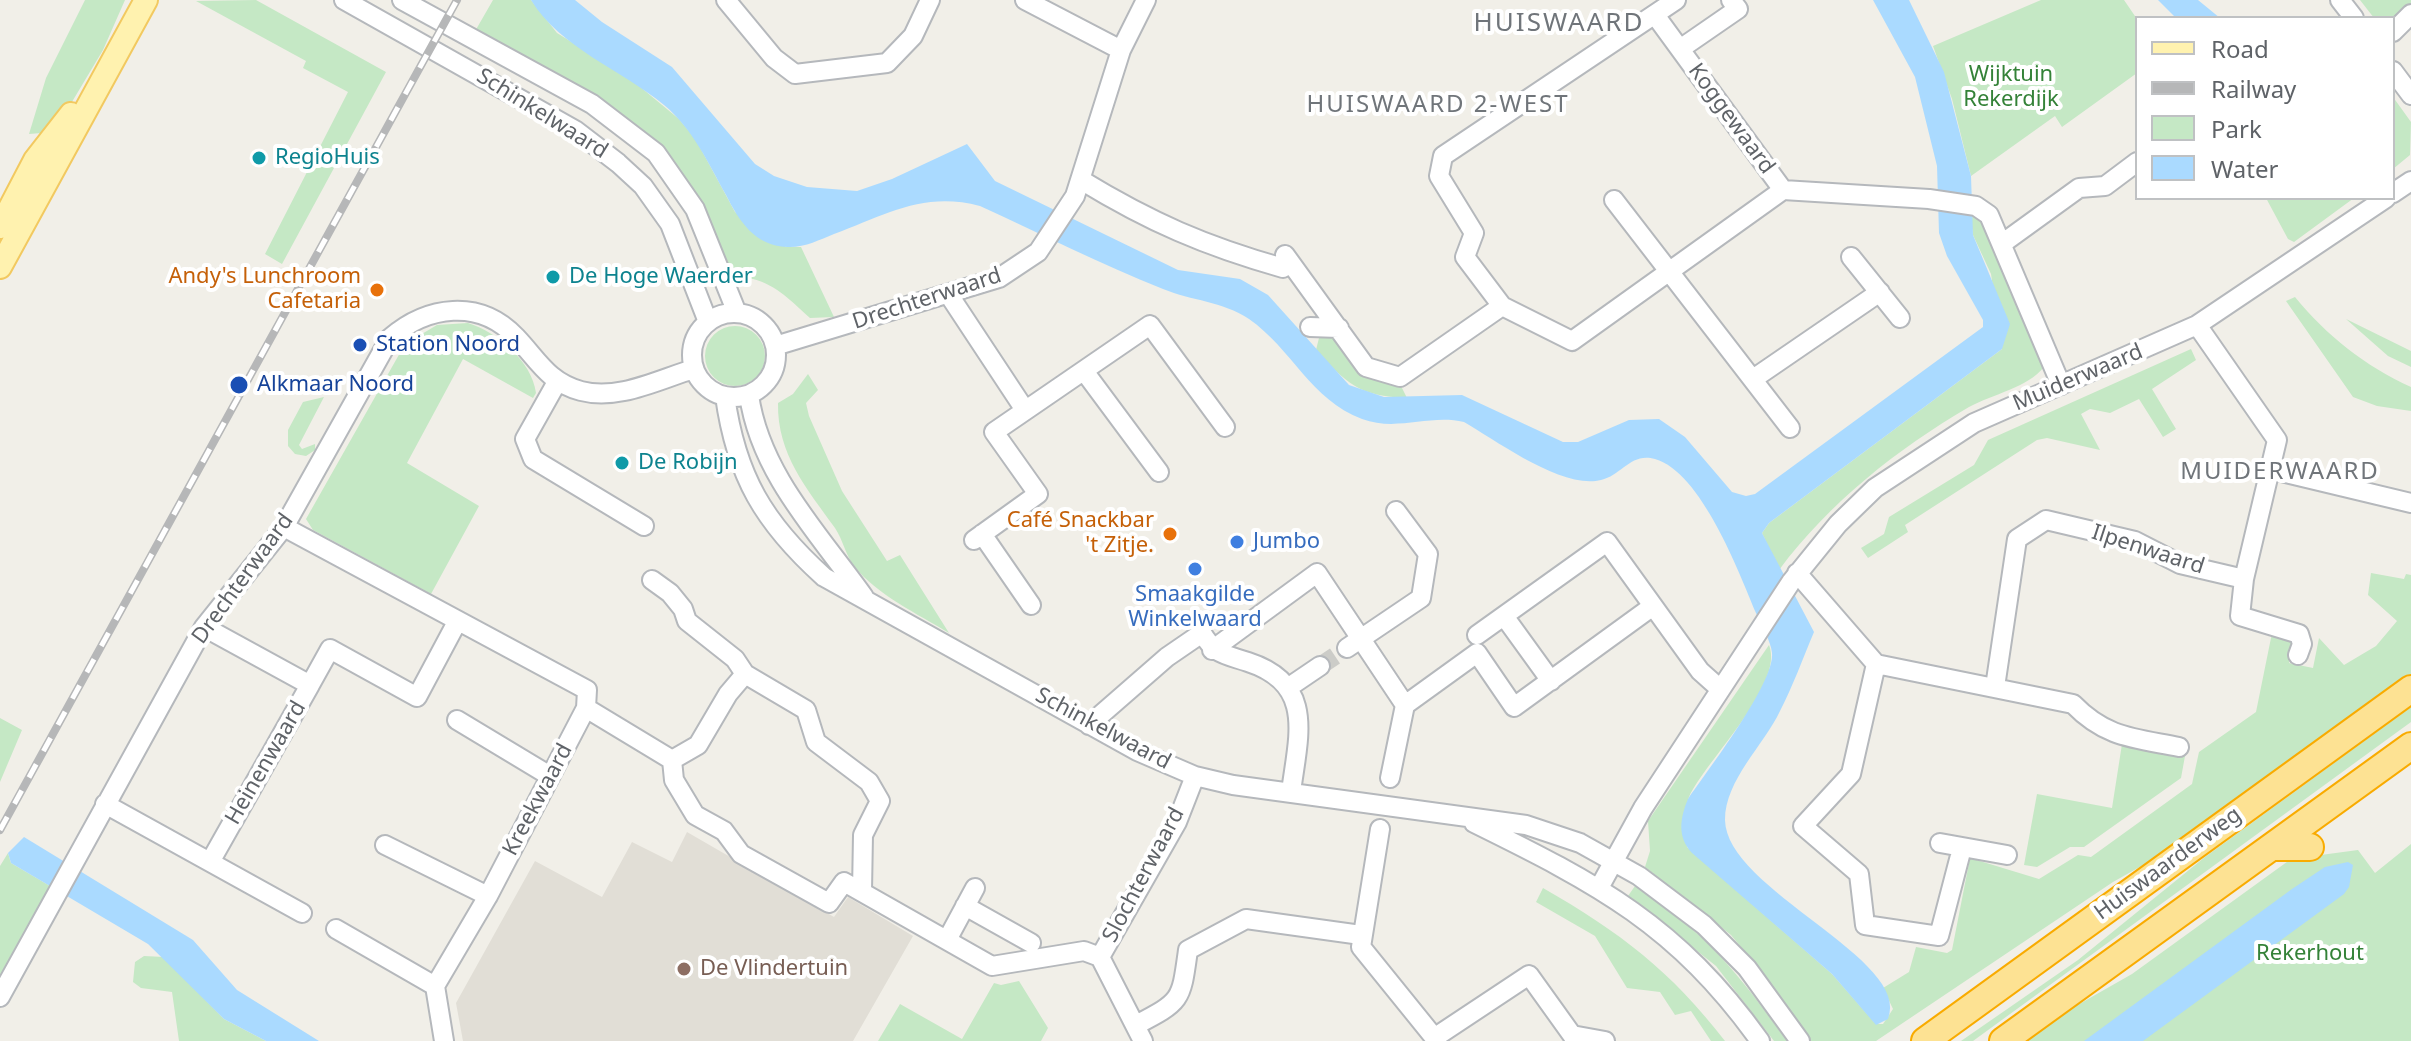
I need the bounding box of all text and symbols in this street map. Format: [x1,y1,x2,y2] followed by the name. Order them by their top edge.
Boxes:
[1474,8,1644,40] district label: HUISWAARD
[2135,16,2395,200] legend
[2211,32,2269,65] text: Road
[1682,59,1780,179] street label: Koggewaard
[1963,62,2059,114] park label: Wijktuin Rekerdijk
[472,63,612,165] street label: Schinkelwaard
[2211,72,2296,105] text: Railway
[1307,91,1569,119] district label: HUISWAARD 2-WEST
[2211,112,2262,145] text: Park
[275,145,380,171] place label: RegioHuis
[250,149,268,167] marker: RegioHuis
[2211,152,2278,185] text: Water
[849,263,1005,335] street label: Drechterwaard
[168,264,361,316] place label: Andy's Lunchroom Cafetaria
[569,264,753,290] place label: De Hoge Waerder
[544,268,562,286] marker: De Hoge Waerder
[368,281,386,299] marker: Andy's Lunchroom Cafetaria
[376,332,520,358] place label: Station Noord
[351,336,369,354] marker: Station Noord
[2009,339,2147,417] street label: Muiderwaard
[257,372,414,398] place label: Alkmaar Noord
[228,374,250,396] marker: Alkmaar Noord
[638,450,738,476] place label: De Robijn
[613,454,631,472] marker: De Robijn
[2180,458,2380,486] district label: MUIDERWAARD
[1007,508,1154,560] place label: Café Snackbar 't Zitje.
[187,509,299,649] street label: Drechterwaard
[2088,519,2208,581] street label: Ilpenwaard
[1161,525,1179,543] marker: Café Snackbar 't Zitje.
[1253,529,1320,555] place label: Jumbo
[1228,533,1246,551] marker: Jumbo
[1186,560,1204,578] marker: Smaakgilde Winkelwaard
[1128,582,1262,634] place label: Smaakgilde Winkelwaard
[1031,682,1175,776] street label: Schinkelwaard
[220,697,312,829] street label: Heinenwaard
[497,740,579,860] street label: Kreekwaard
[2089,802,2247,926] street label: Huiswaarderweg
[1097,803,1191,947] street label: Slochterwaard
[2256,941,2364,967] park label: Rekerhout
[700,956,848,982] place label: De Vlindertuin
[675,960,693,978] marker: De Vlindertuin

